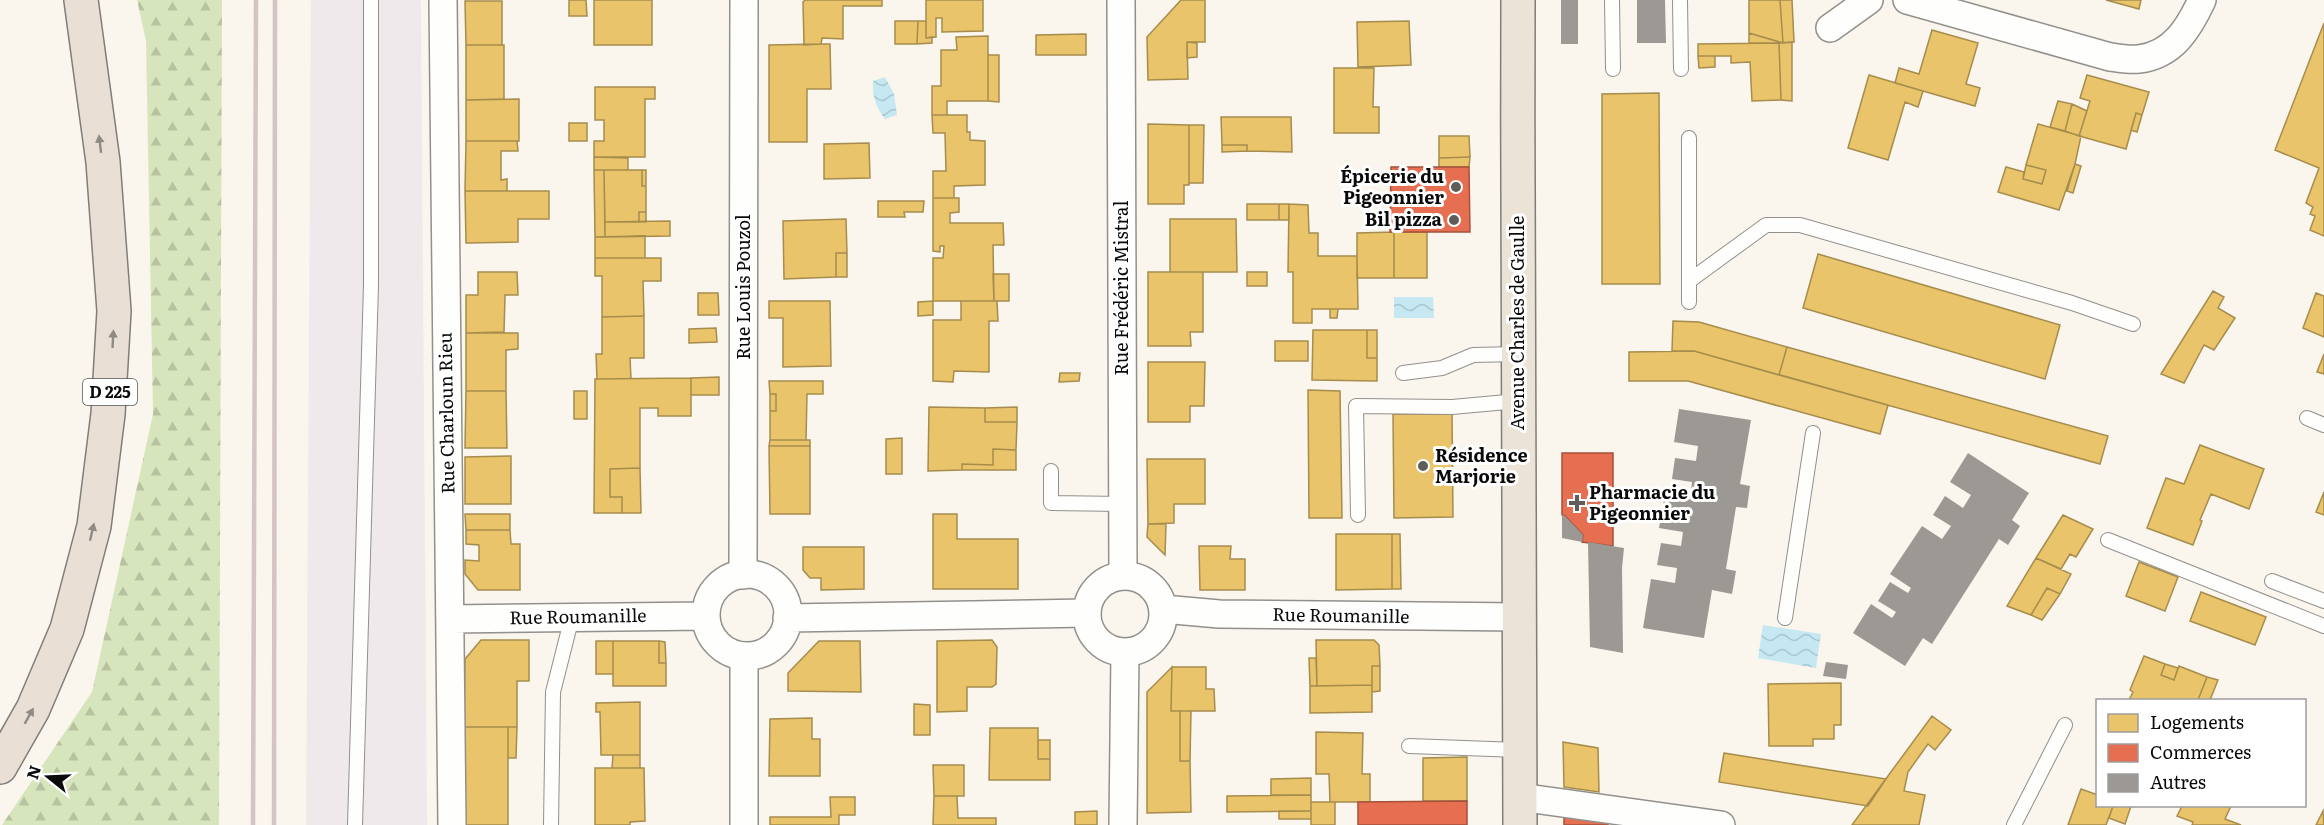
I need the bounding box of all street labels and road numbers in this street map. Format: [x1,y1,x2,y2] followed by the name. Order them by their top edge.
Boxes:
[1107,200,1134,376] street label: Rue Frédéric Mistral
[729,214,756,360] street label: Rue Louis Pouzol
[1503,216,1530,430] street label: Avenue Charles de Gaulle
[431,332,460,494] street label: Rue Charloun Rieu
[83,379,137,405] road number: D 225
[1272,600,1410,629] street label: Rue Roumanille
[509,601,647,630] street label: Rue Roumanille

